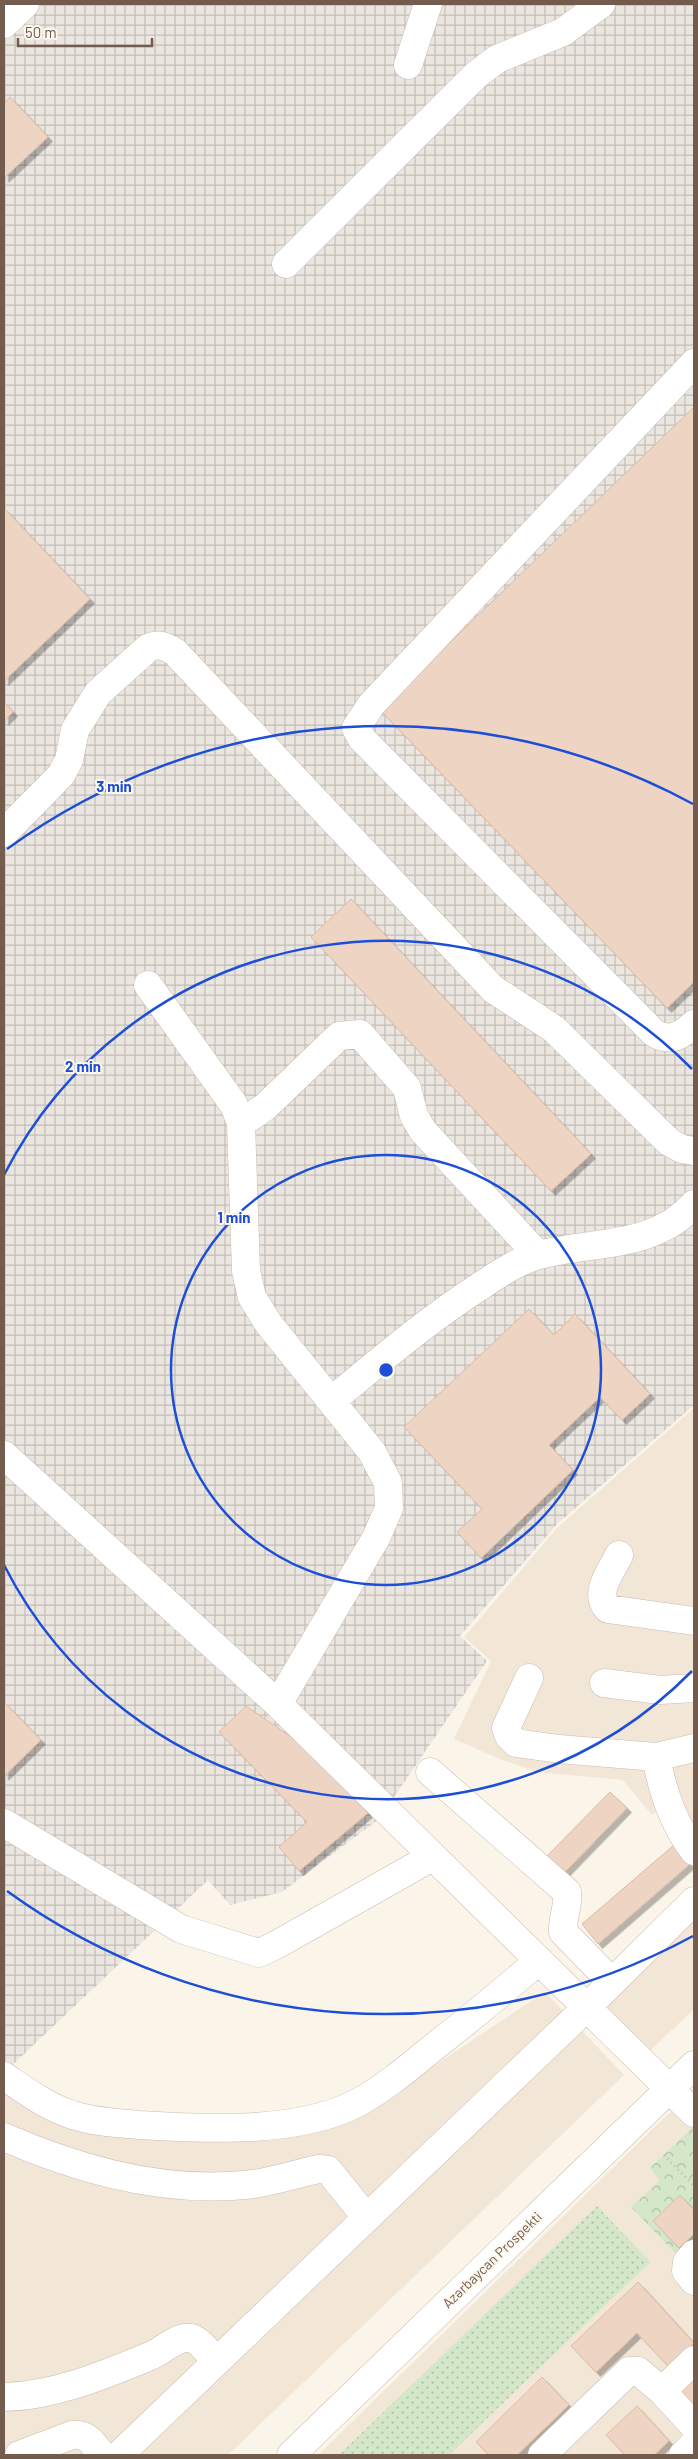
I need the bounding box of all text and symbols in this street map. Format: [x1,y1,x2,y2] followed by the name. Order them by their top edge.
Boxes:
[18,15,151,47] scale bar
[25,23,57,41] text: 50 m
[96,777,132,795] text: 3 min
[65,1057,101,1075] text: 2 min
[218,1208,250,1226] text: 1 min
[377,1361,395,1379] centre of rings
[438,2208,545,2311] street label: Azərbaycan Prospekti

